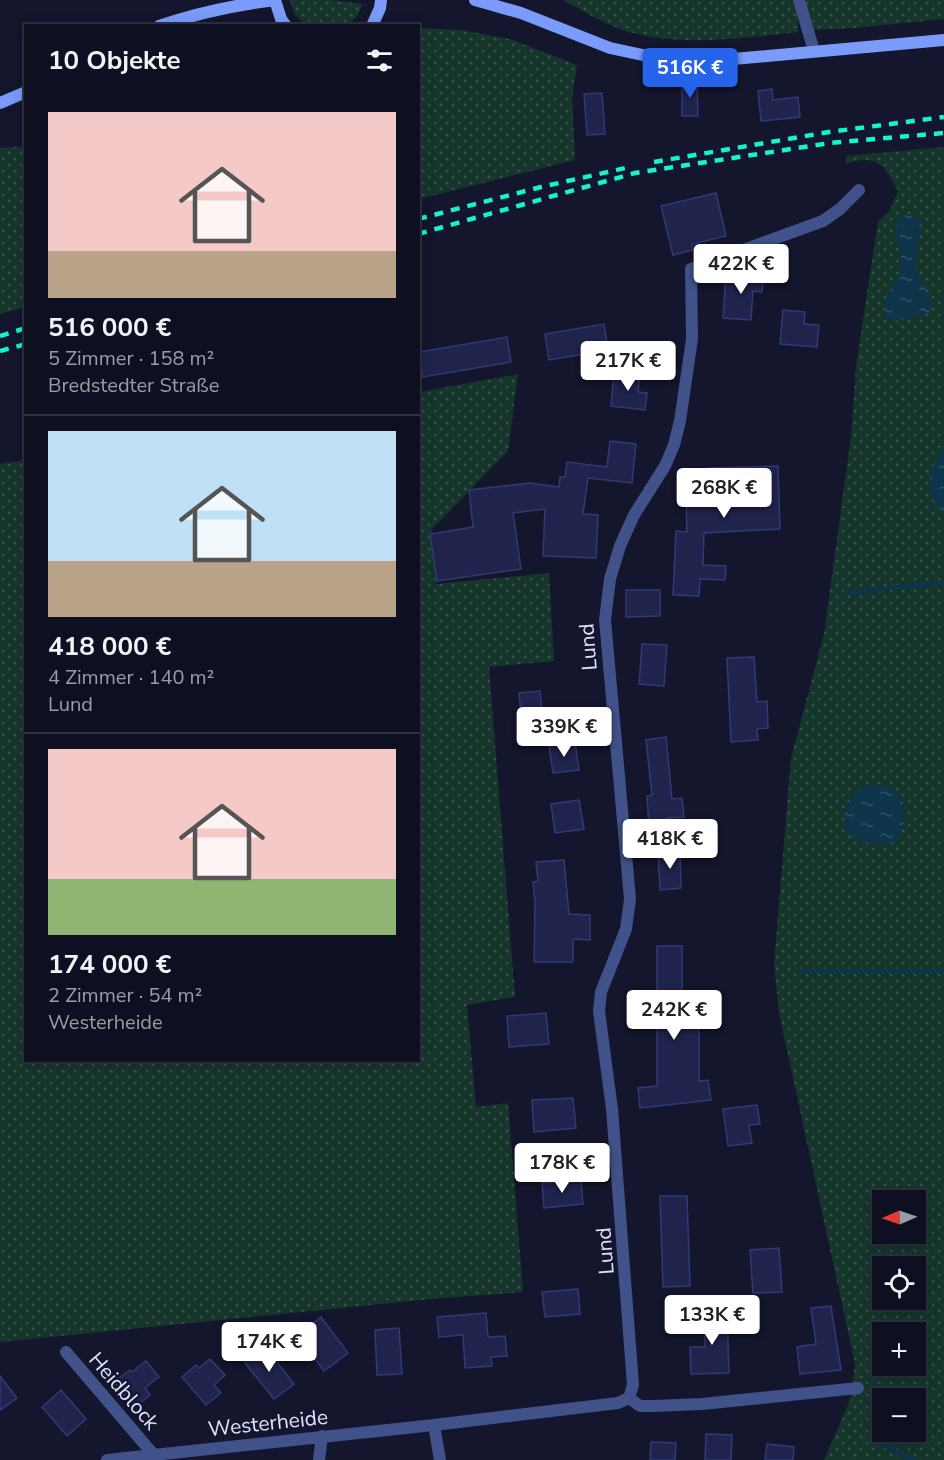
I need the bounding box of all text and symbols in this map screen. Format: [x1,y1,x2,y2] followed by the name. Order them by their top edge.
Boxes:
[48,43,181,78] text: 10 Objekte
[363,44,396,77] icon: filters
[641,48,739,99] pin: 516K €
[657,54,723,81] text: 516K €
[168,151,276,259] icon: home
[692,244,790,295] pin: 422K €
[708,250,774,277] text: 422K €
[48,310,171,345] text: 516 000 €
[579,341,677,392] pin: 217K €
[48,345,214,372] text: 5 Zimmer · 158 m²
[595,347,661,374] text: 217K €
[48,372,219,399] text: Bredstedter Straße
[675,468,773,519] pin: 268K €
[168,470,276,578] icon: home
[691,474,757,501] text: 268K €
[572,623,604,671] street label: Lund
[48,629,171,664] text: 418 000 €
[48,664,214,691] text: 4 Zimmer · 140 m²
[48,691,93,718] text: Lund
[515,707,613,758] pin: 339K €
[531,713,597,740] text: 339K €
[168,788,276,896] icon: home
[621,819,719,870] pin: 418K €
[637,825,703,852] text: 418K €
[48,947,171,982] text: 174 000 €
[48,982,202,1009] text: 2 Zimmer · 54 m²
[625,990,723,1041] pin: 242K €
[641,996,707,1023] text: 242K €
[48,1009,163,1036] text: Westerheide
[513,1143,611,1194] pin: 178K €
[529,1149,595,1176] text: 178K €
[872,1190,926,1244] north arrow
[872,1190,926,1442] map controls
[589,1227,621,1275] street label: Lund
[872,1256,926,1310] button: locate
[663,1295,761,1346] pin: 133K €
[679,1301,745,1328] text: 133K €
[220,1322,318,1373] pin: 174K €
[872,1322,926,1376] button: +
[236,1328,302,1355] text: 174K €
[82,1346,166,1436] street label: Heidblock
[872,1388,926,1442] button: −
[207,1403,329,1443] street label: Westerheide

